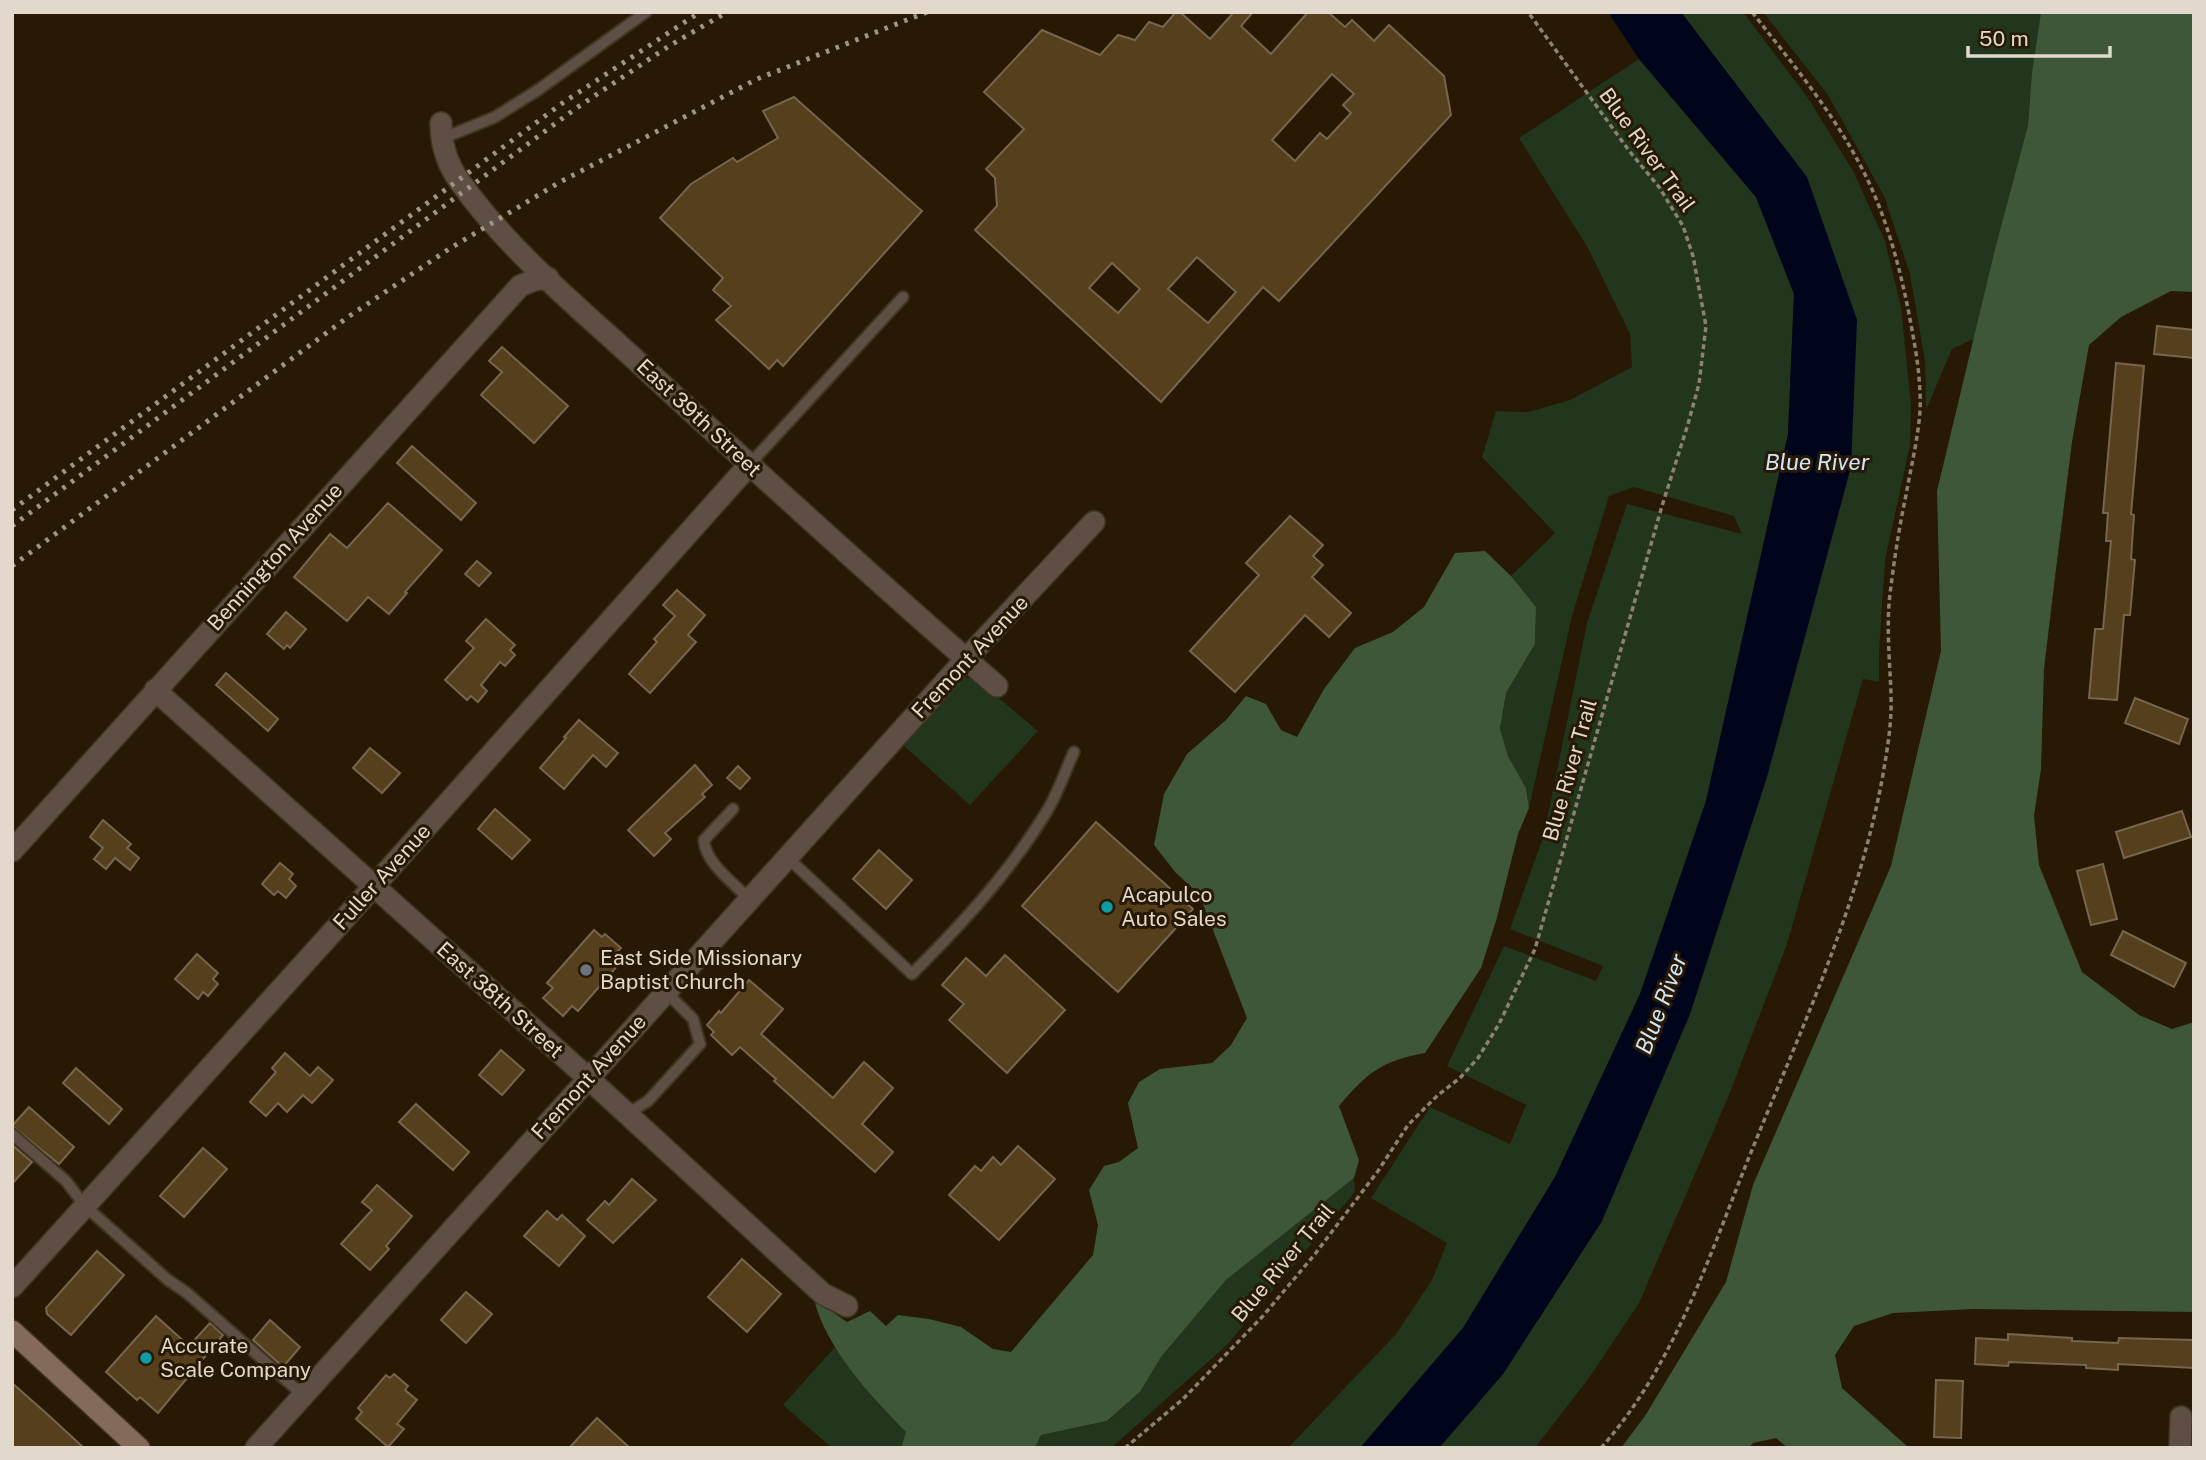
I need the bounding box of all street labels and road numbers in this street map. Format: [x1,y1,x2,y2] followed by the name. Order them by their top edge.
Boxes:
[1594,83,1701,216] street label: Blue River Trail
[632,354,767,482] street label: East 39th Street
[202,478,347,636] street label: Bennington Avenue
[906,590,1033,724] street label: Fremont Avenue
[1537,696,1602,844] street label: Blue River Trail
[328,819,436,935] street label: Fuller Avenue
[432,936,569,1063] street label: East 38th Street
[526,1009,651,1144] street label: Fremont Avenue
[1226,1198,1339,1327] street label: Blue River Trail

